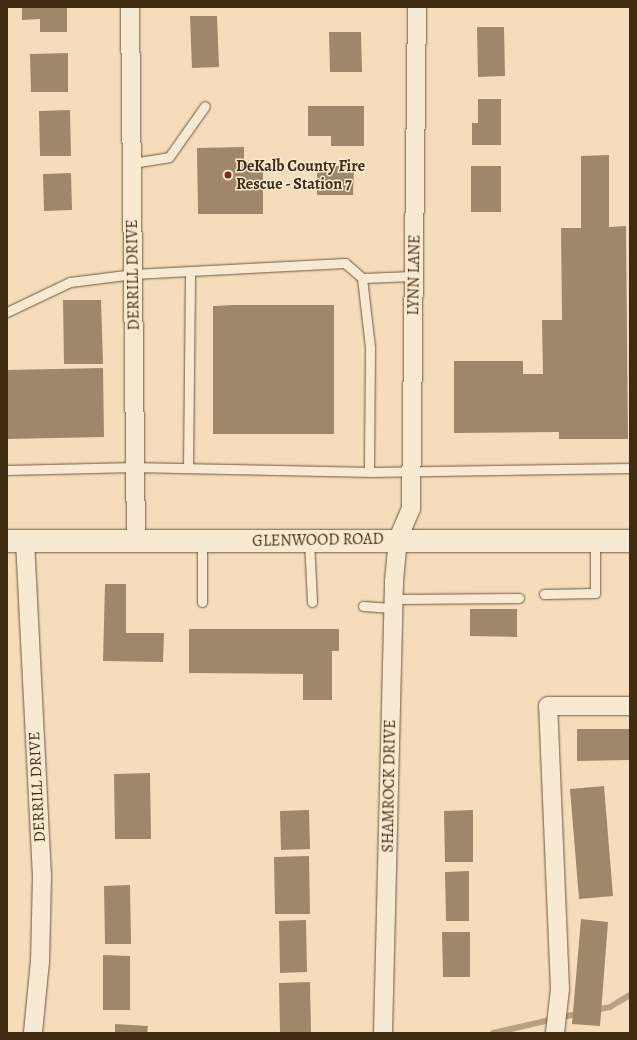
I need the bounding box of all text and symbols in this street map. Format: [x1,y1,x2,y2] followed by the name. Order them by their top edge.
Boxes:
[236,156,365,194] place label: DeKalb County Fire Rescue - Station 7
[223,170,233,180] marker: DeKalb County Fire Rescue - Station 7
[122,219,144,331] street label: DERRILL DRIVE
[404,234,424,316] street label: LYNN LANE
[252,529,384,551] street label: GLENWOOD ROAD
[378,719,400,853] street label: SHAMROCK DRIVE
[25,731,49,843] street label: DERRILL DRIVE

